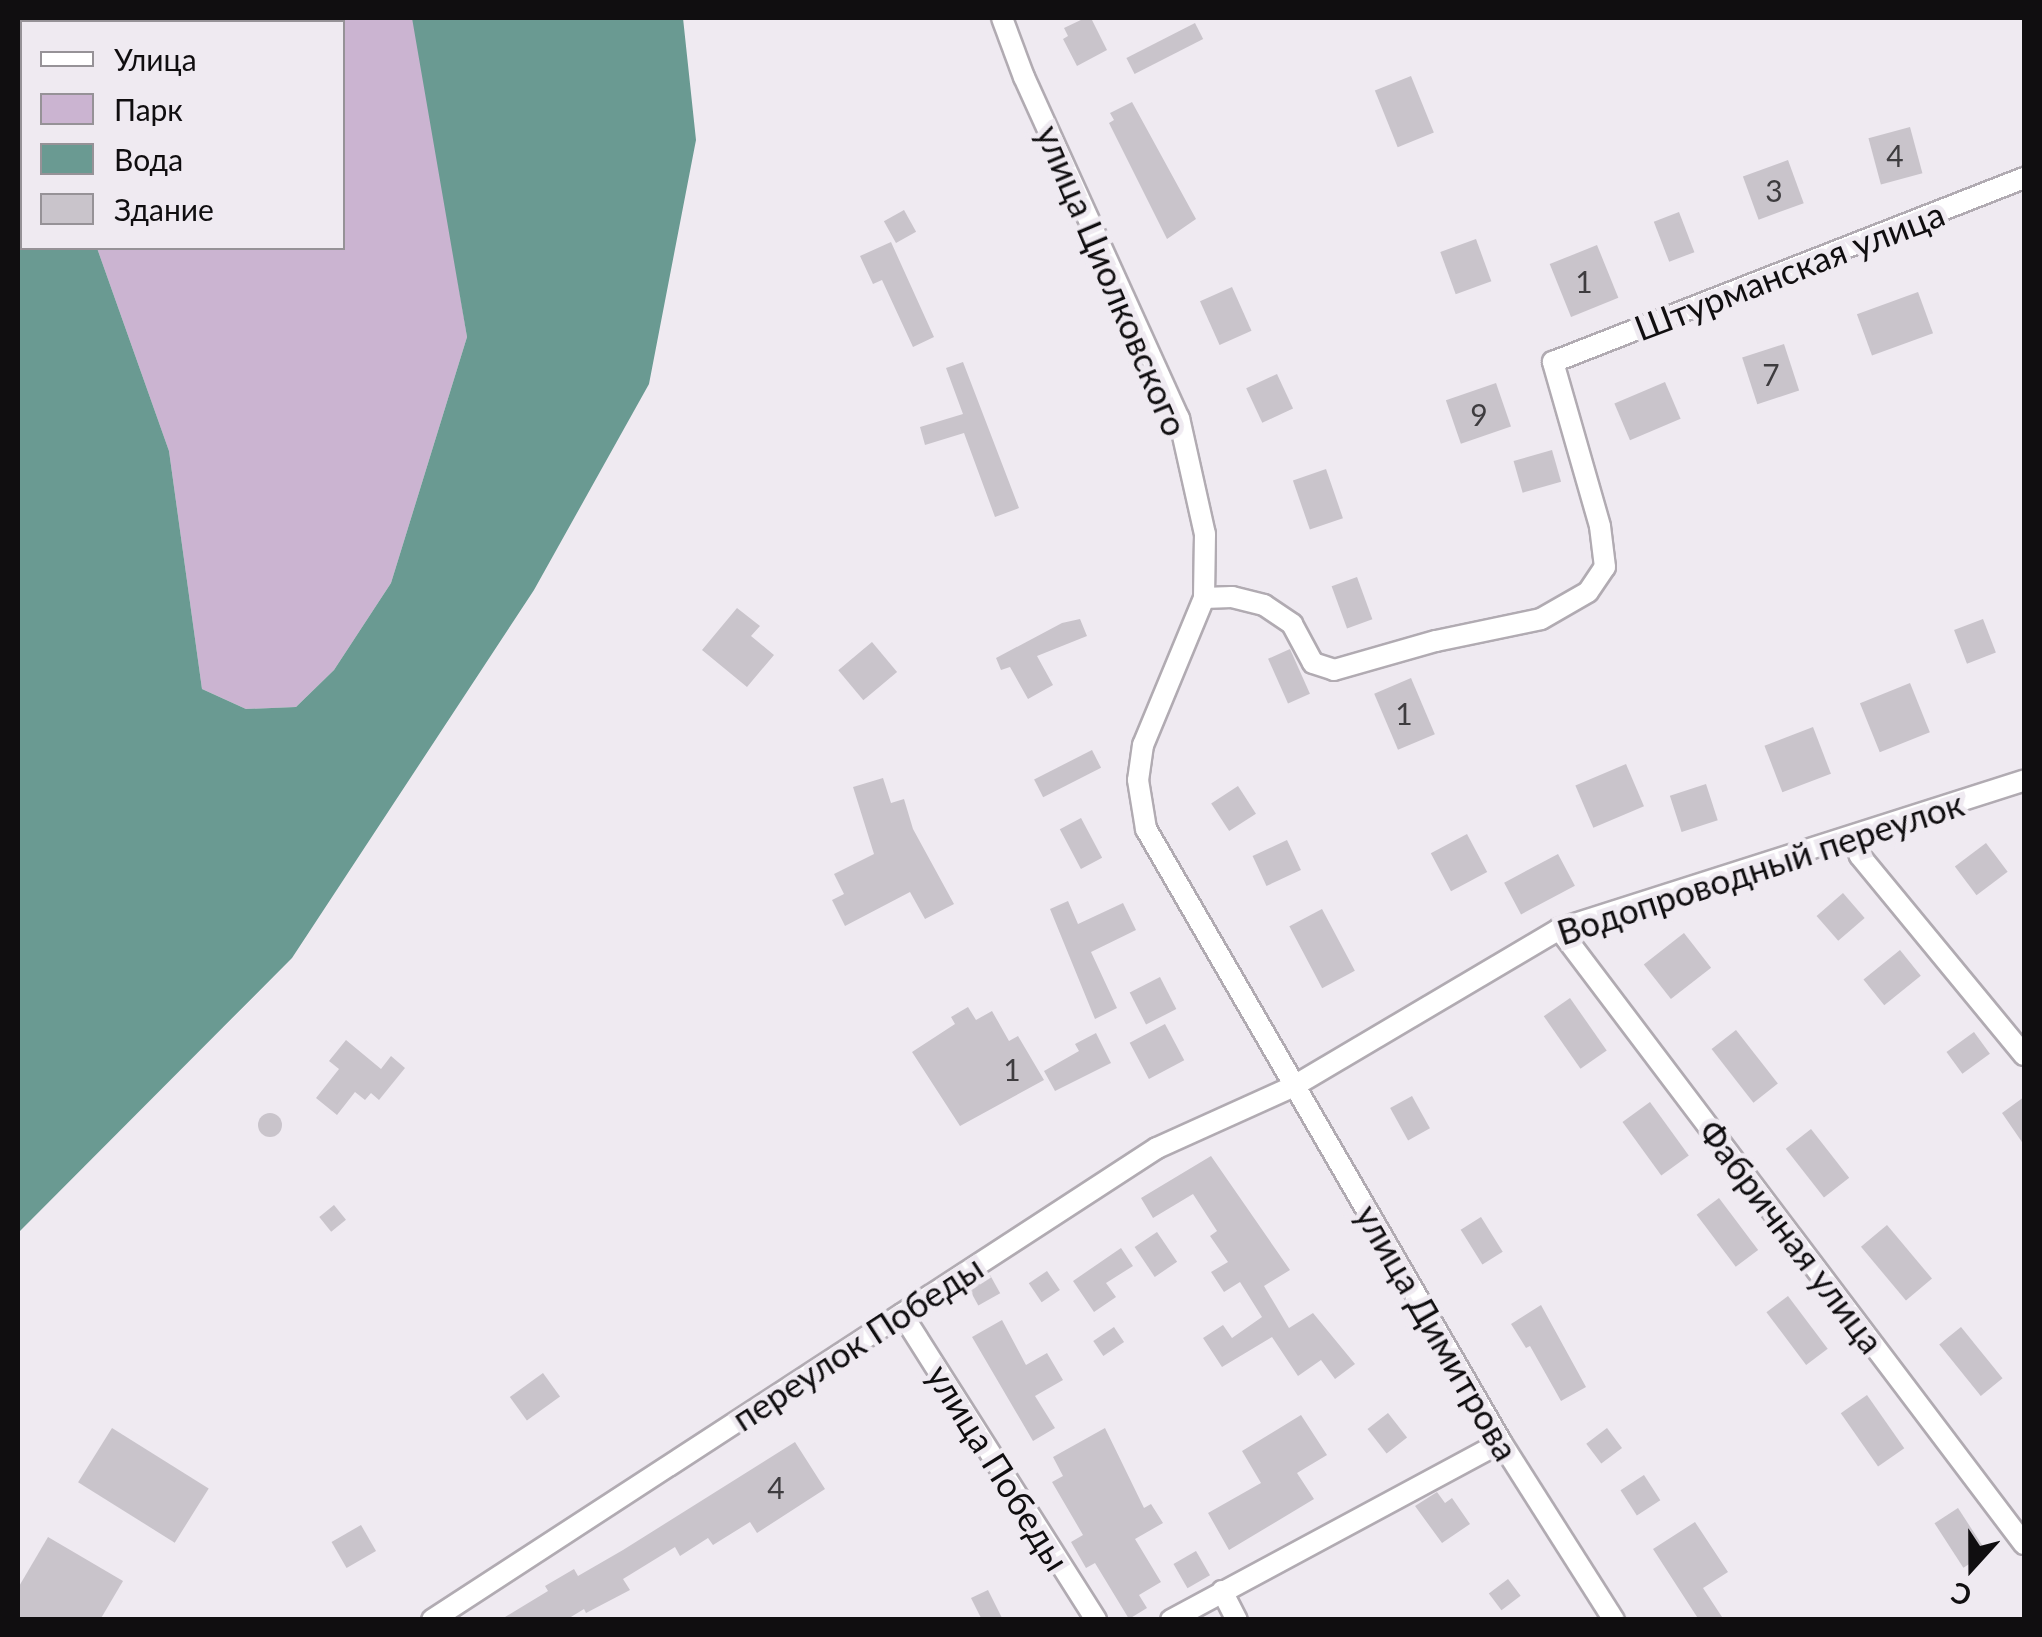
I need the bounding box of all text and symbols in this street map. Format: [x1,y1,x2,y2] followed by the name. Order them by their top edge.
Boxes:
[20,20,345,250] legend
[114,41,197,77] text: Улица
[114,91,183,127] text: Парк
[1029,118,1197,442] street label: улица Циолковского
[1886,137,1904,173] house number: 4
[114,141,183,177] text: Вода
[1765,172,1783,208] house number: 3
[114,191,214,227] text: Здание
[1628,192,1950,348] street label: Штурманская улица
[1575,263,1593,299] house number: 1
[1762,356,1780,392] house number: 7
[1470,396,1488,432] house number: 9
[1395,695,1413,731] house number: 1
[1552,781,1968,953] street label: Водопроводный переулок
[1003,1051,1021,1087] house number: 1
[1691,1111,1893,1361] street label: Фабричная улица
[1348,1197,1528,1467] street label: улица Димитрова
[724,1245,990,1439] street label: переулок Победы
[919,1356,1079,1578] street label: улица Победы
[767,1469,785,1505] house number: 4
[1922,1517,2022,1617] north arrow
[1947,1576,1976,1614] text: С

